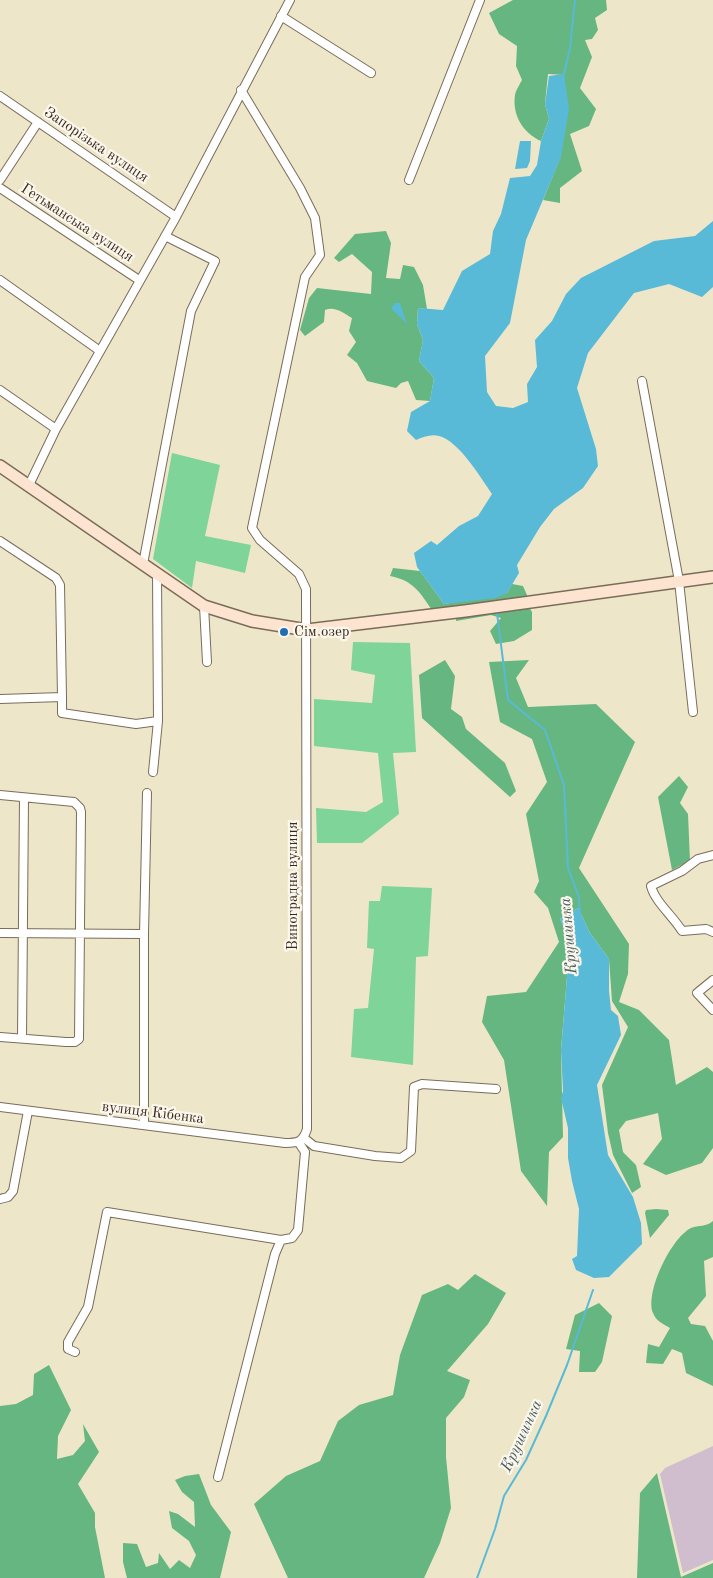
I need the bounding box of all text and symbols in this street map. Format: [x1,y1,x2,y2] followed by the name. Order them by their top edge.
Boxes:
[40,103,152,187] street label: Запорізька вулиця
[17,180,137,266] street label: Гетьманська вулиця
[294,623,350,641] place label: Сім озер
[278,626,290,638] marker: Сім озер
[284,822,302,950] street label: Виноградна вулиця
[556,897,582,975] water label: Крушинка
[101,1098,205,1128] street label: вулиця Кібенка
[497,1397,547,1475] water label: Крушинка

